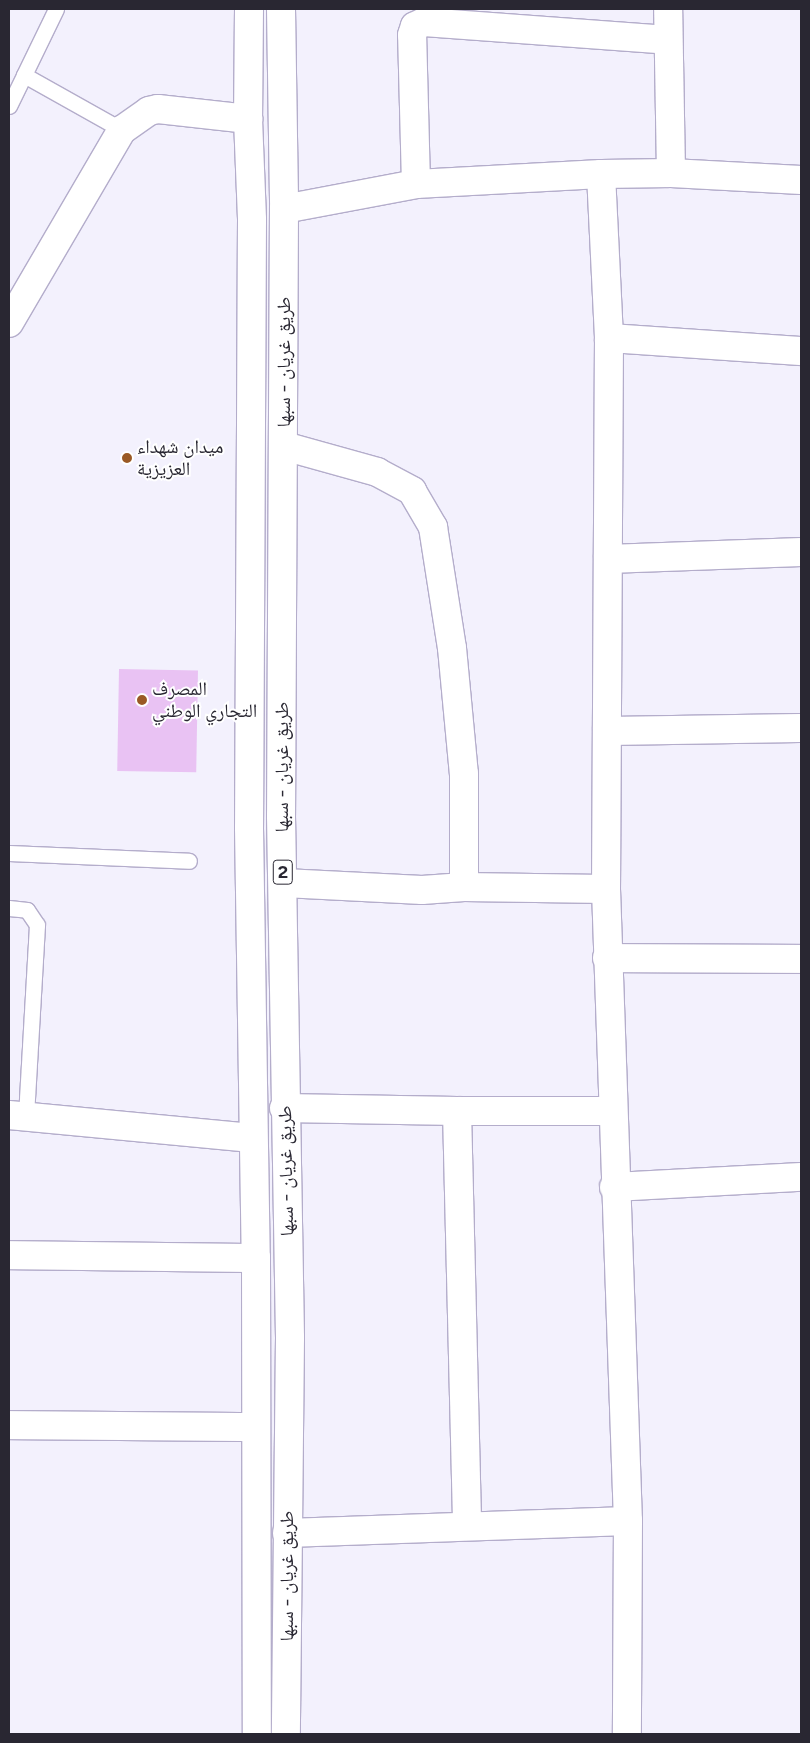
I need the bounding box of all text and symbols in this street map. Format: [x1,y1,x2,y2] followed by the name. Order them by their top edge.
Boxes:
[273,297,295,427] street label: طريق غريان - سبها
[137,436,223,480] place label: ميدان شهداء العزيزية
[121,452,133,464] marker: ميدان شهداء العزيزية
[152,678,257,722] place label: المصرف التجاري الوطني
[136,694,148,706] marker: المصرف التجاري الوطني
[271,702,293,832] street label: طريق غريان - سبها
[272,856,294,888] road number: 2
[273,1105,299,1237] street label: طريق غريان - سبها
[276,1511,298,1641] street label: طريق غريان - سبها

